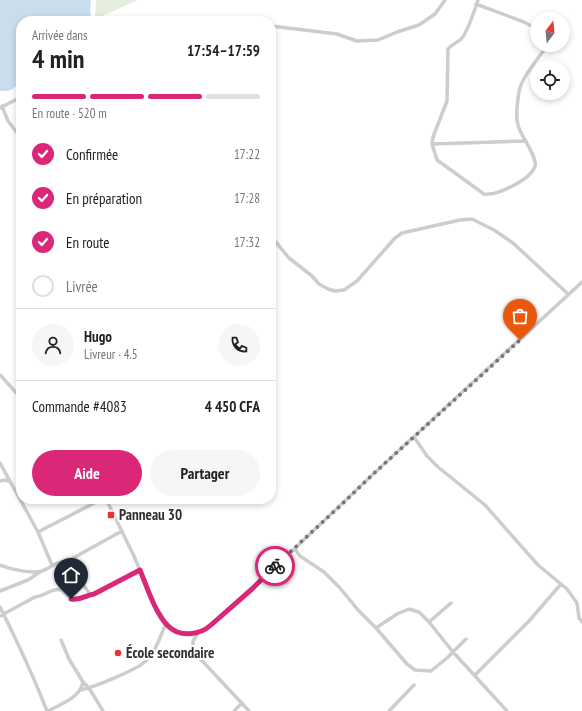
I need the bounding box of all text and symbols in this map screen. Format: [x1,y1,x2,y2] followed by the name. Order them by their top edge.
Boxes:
[530,12,570,52] north arrow
[530,12,570,100] map controls
[32,27,87,44] text: Arrivée dans
[187,41,260,60] text: 17:54–17:59
[32,42,85,75] text: 4 min
[530,60,570,100] button: locate
[32,105,107,122] text: En route · 520 m
[32,143,54,165] icon: check
[66,145,118,164] text: Confirmée
[234,146,260,163] text: 17:22
[32,187,54,209] icon: check
[66,189,142,208] text: En préparation
[234,190,260,207] text: 17:28
[32,231,54,253] icon: check
[66,233,110,252] text: En route
[234,234,260,251] text: 17:32
[66,277,98,296] text: Livrée
[503,299,537,340] pin
[509,305,531,327] icon: bag
[32,324,74,366] button: person
[218,324,260,366] button: phone
[84,327,112,346] text: Hugo
[84,346,138,363] text: Livreur · 4.5
[32,397,127,416] text: Commande #4083
[205,397,260,416] text: 4 450 CFA
[32,450,142,496] button: Aide
[150,450,260,496] button: Partager
[119,505,182,524] place label: Panneau 30
[106,510,116,520] marker: Panneau 30
[255,546,295,586] courier
[264,555,286,577] icon: bike
[54,558,88,599] pin
[60,564,82,586] icon: home
[126,643,215,662] place label: École secondaire
[113,648,123,658] marker: École secondaire

